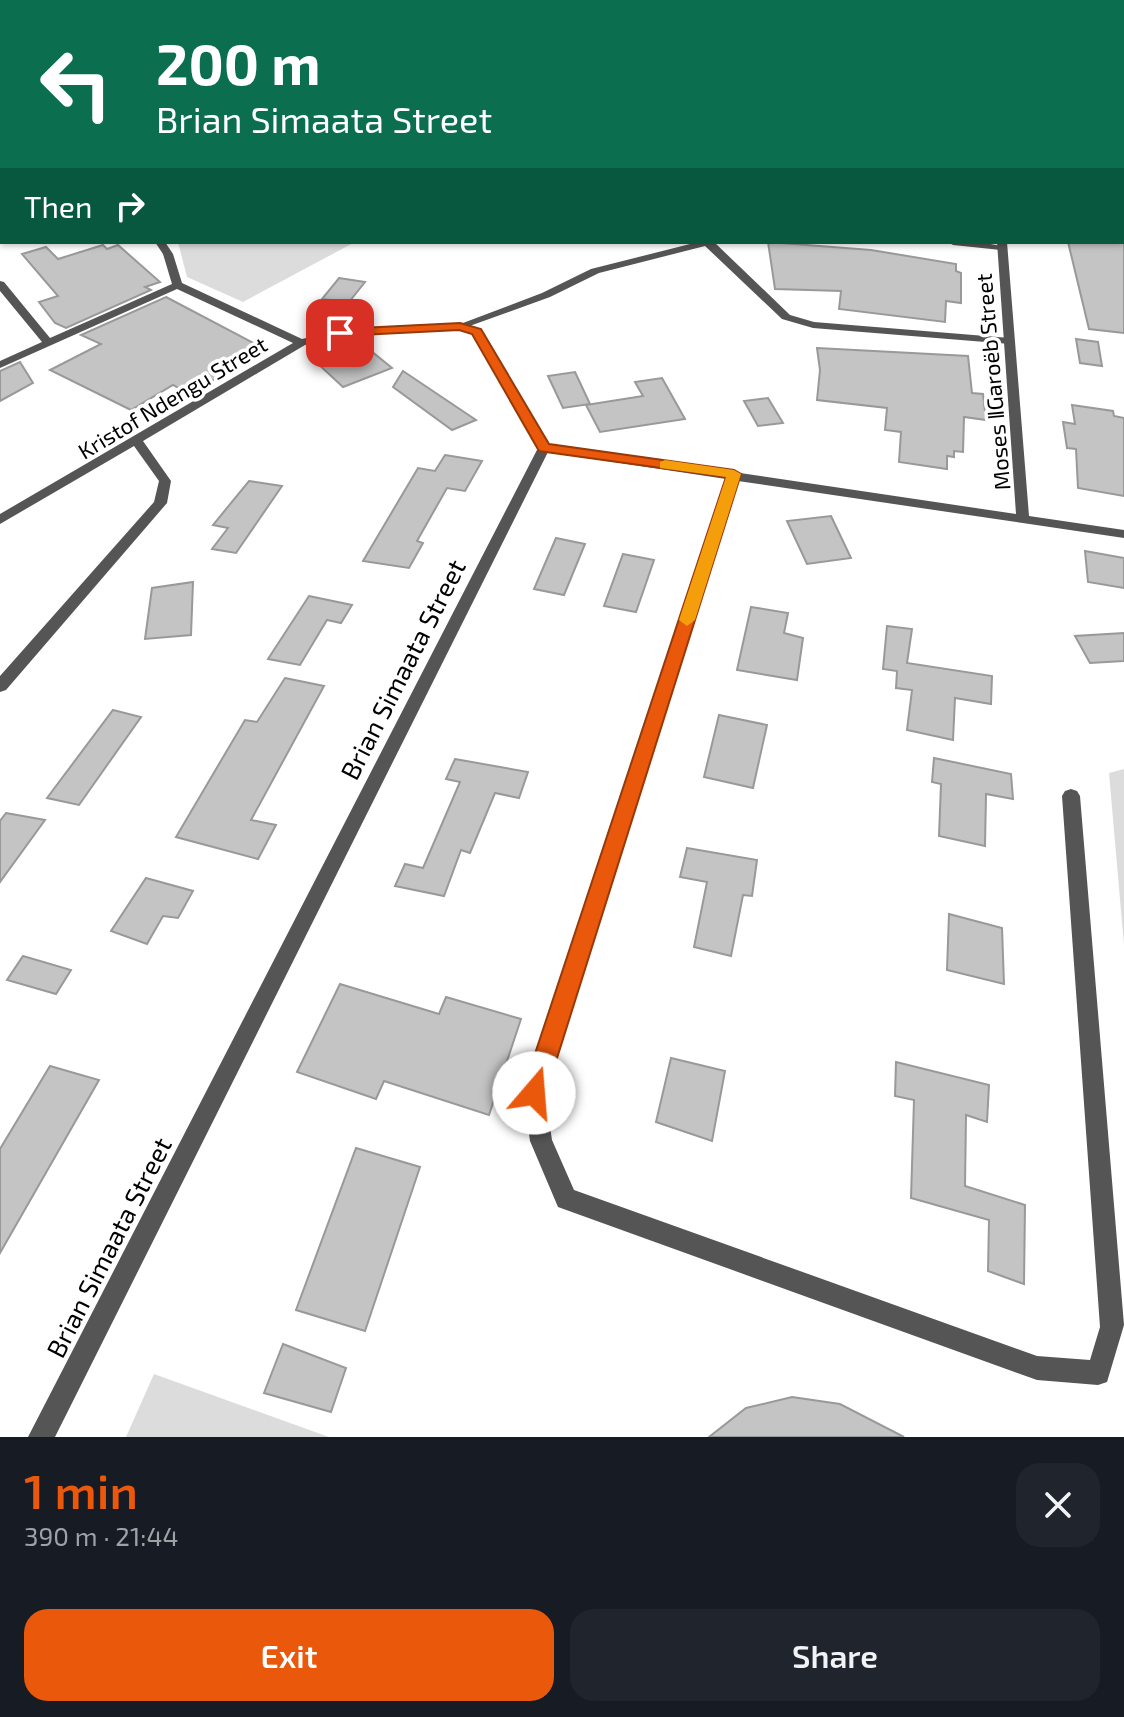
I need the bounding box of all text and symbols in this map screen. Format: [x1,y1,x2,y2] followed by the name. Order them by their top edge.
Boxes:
[156,29,321,96] text: 200 m
[24,32,128,136] icon: left
[156,97,492,140] text: Brian Simaata Street
[108,184,152,228] icon: right
[24,188,92,224] text: Then
[970,273,1014,491] street label: Moses ǁGaroëb Street
[306,299,374,367] pin
[318,311,362,355] icon: arrive
[73,330,271,464] street label: Kristof Ndengu Street
[333,554,471,784] street label: Brian Simaata Street
[492,1051,576,1135] position arrow
[39,1132,177,1362] street label: Brian Simaata Street
[24,1461,138,1519] text: 1 min
[1016,1463,1100,1547] button: close
[24,1520,178,1551] text: 390 m · 21:44
[24,1609,554,1701] button: Exit
[570,1609,1100,1701] button: Share

